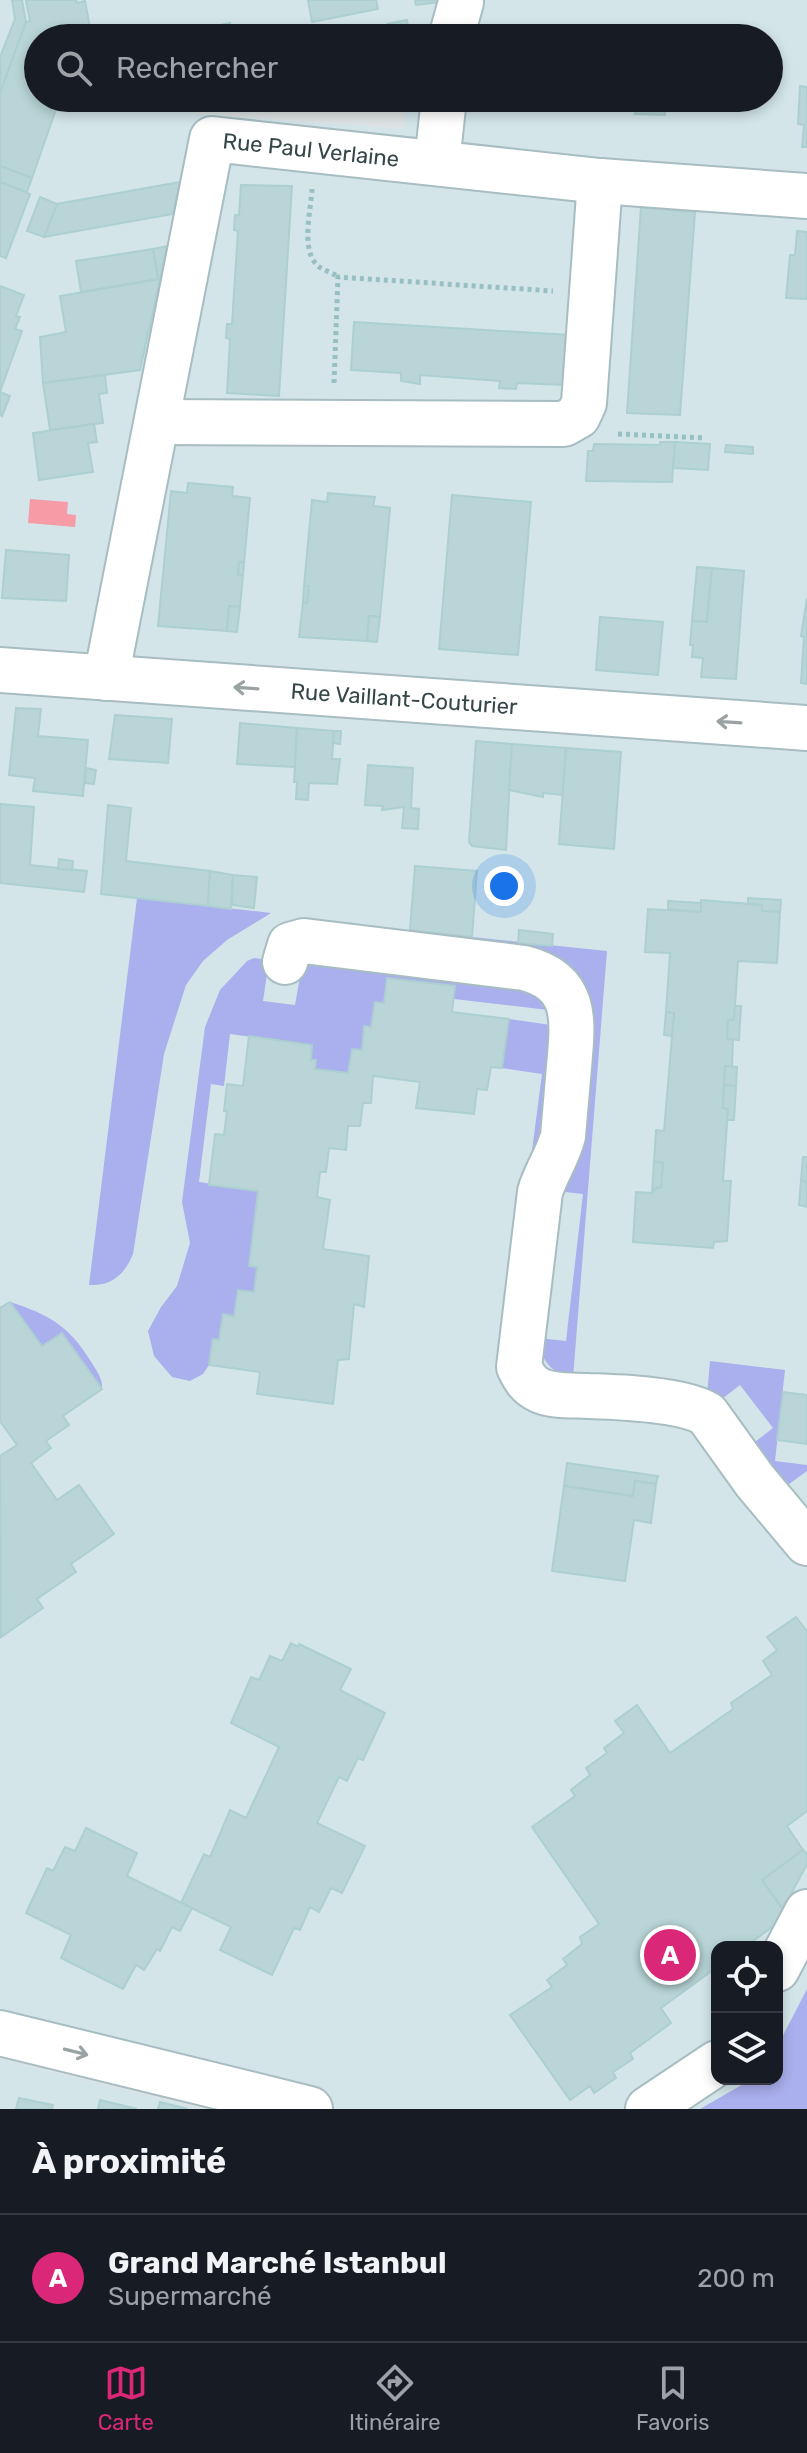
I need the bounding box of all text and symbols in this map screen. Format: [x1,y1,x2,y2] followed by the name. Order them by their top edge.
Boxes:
[24,24,783,112] search box
[52,46,96,90] icon: search
[116,50,278,86] text: Rechercher
[221,127,401,173] street label: Rue Paul Verlaine
[290,678,519,720] street label: Rue Vaillant-Couturier
[233,680,260,695] one-way arrow
[716,714,743,729] one-way arrow
[484,866,524,906] your location
[644,1925,696,1985] pin: A
[711,1941,783,2085] map controls
[711,1941,783,2013] button: locate
[711,2013,783,2085] button: layers
[62,2045,88,2060] one-way arrow
[32,2141,226,2182] text: À proximité
[108,2245,447,2281] text: Grand Marché Istanbul
[49,2263,67,2294] text: A
[697,2263,775,2294] text: 200 m
[108,2281,272,2312] text: Supermarché
[98,2361,154,2436] tab: Carte
[349,2361,441,2436] tab: Itinéraire
[636,2361,709,2436] tab: Favoris

